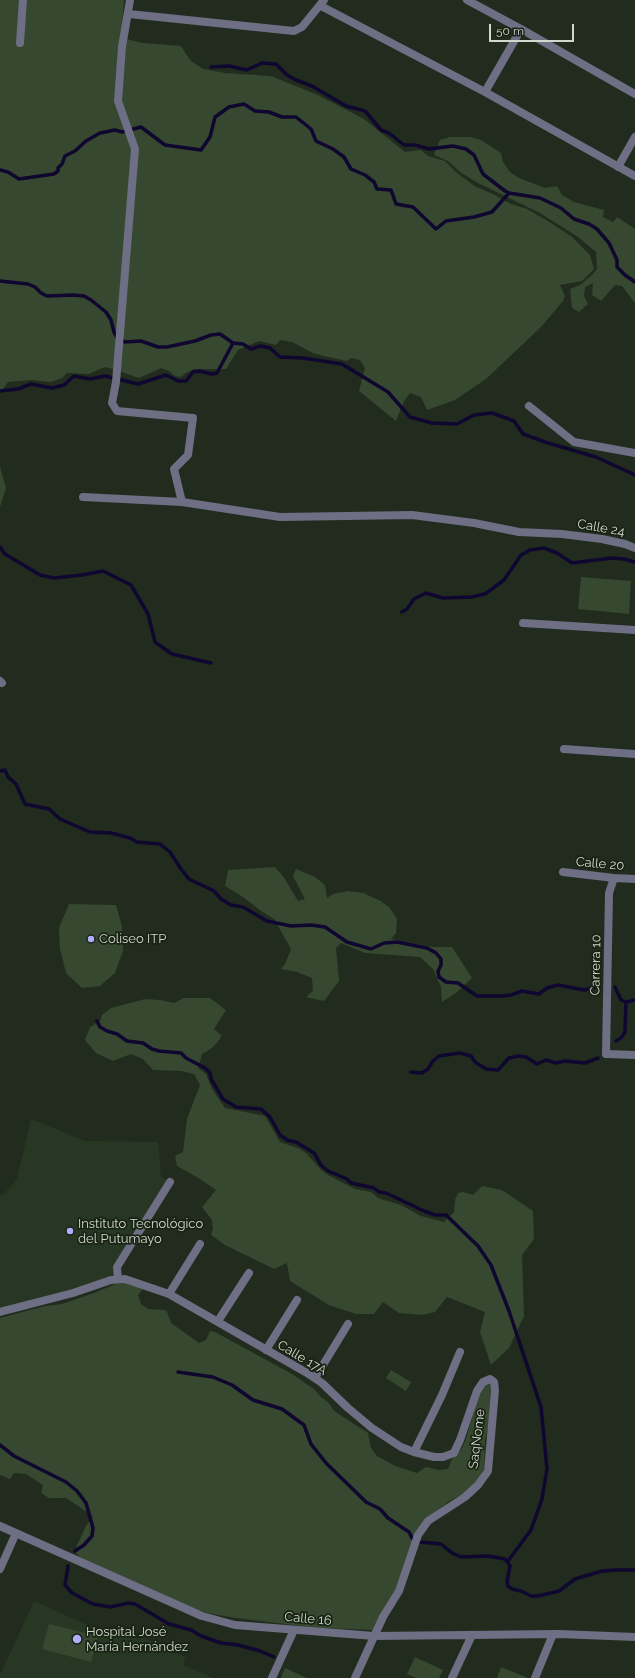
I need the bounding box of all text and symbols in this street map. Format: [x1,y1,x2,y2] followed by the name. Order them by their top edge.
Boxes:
[491,16,576,42] scale bar
[496,24,524,38] text: 50 m
[576,516,626,540] street label: Calle 24
[575,854,625,874] street label: Calle 20
[99,931,166,947] place label: Coliseo ITP
[86,934,96,944] marker: Coliseo ITP
[588,934,604,996] street label: Carrera 10
[78,1216,203,1247] place label: Instituto Tecnológico del Putumayo
[65,1226,75,1236] marker: Instituto Tecnológico del Putumayo
[275,1337,329,1379] street label: Calle 17A
[466,1408,488,1470] street label: SaqNome
[284,1609,332,1629] street label: Calle 16
[86,1624,188,1655] place label: Hospital José María Hernández
[71,1633,83,1645] marker: Hospital José María Hernández

